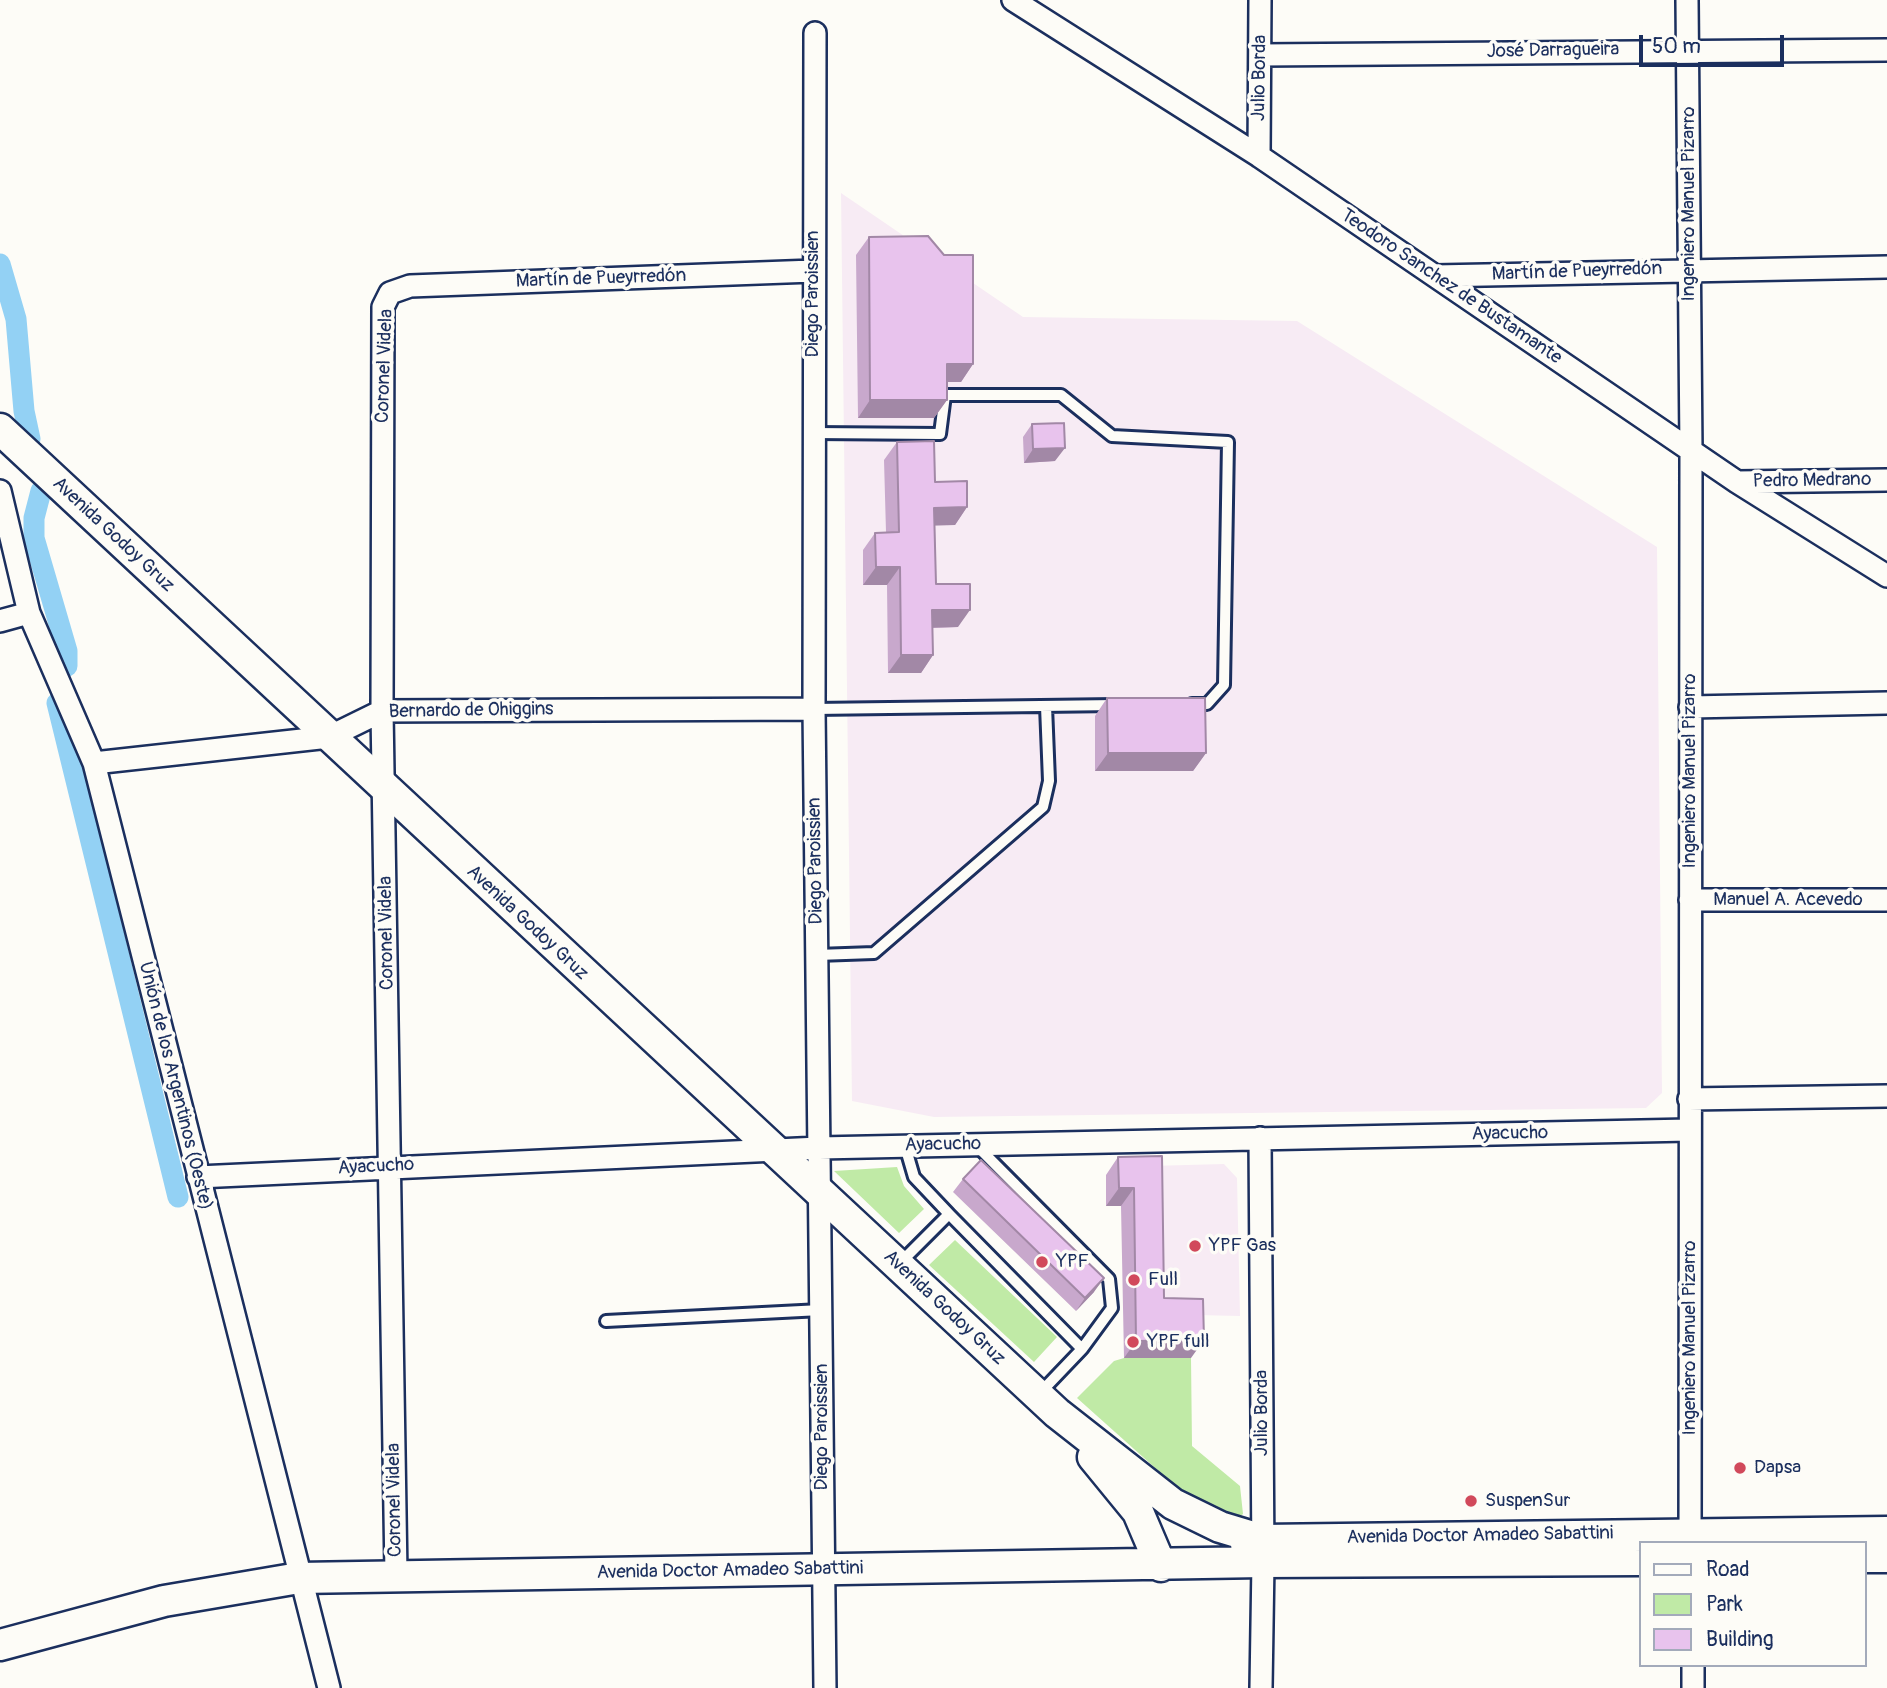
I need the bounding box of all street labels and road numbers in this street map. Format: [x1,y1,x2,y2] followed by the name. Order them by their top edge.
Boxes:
[1248,35,1272,121] street label: Julio Borda
[1486,38,1620,64] street label: José Darragueira
[1678,106,1700,302] street label: Ingeniero Manuel Pizarro
[1336,204,1566,370] street label: Teodoro Sanchez de Bustamante
[802,230,824,358] street label: Diego Paroissien
[1491,258,1663,286] street label: Martín de Pueyrredón
[515,265,687,293] street label: Martín de Pueyrredón
[372,309,398,423] street label: Coronel Videla
[1752,469,1872,493] street label: Pedro Medrano
[47,473,179,597] street label: Avenida Godoy Gruz
[1679,673,1701,869] street label: Ingeniero Manuel Pizarro
[388,698,554,724] street label: Bernardo de Ohiggins
[803,797,829,925] street label: Diego Paroissien
[461,861,593,985] street label: Avenida Godoy Gruz
[375,876,399,990] street label: Coronel Videla
[1713,889,1863,911] street label: Manuel A. Acevedo
[133,960,217,1212] street label: Unión de los Argentinos (Oeste)
[1472,1122,1548,1146] street label: Ayacucho
[905,1133,981,1157] street label: Ayacucho
[337,1154,415,1180] street label: Ayacucho
[1679,1240,1701,1436] street label: Ingeniero Manuel Pizarro
[878,1246,1010,1370] street label: Avenida Godoy Gruz
[811,1363,833,1491] street label: Diego Paroissien
[1251,1370,1273,1456] street label: Julio Borda
[383,1443,407,1557] street label: Coronel Videla
[1346,1522,1614,1550] street label: Avenida Doctor Amadeo Sabattini
[596,1557,864,1585] street label: Avenida Doctor Amadeo Sabattini

